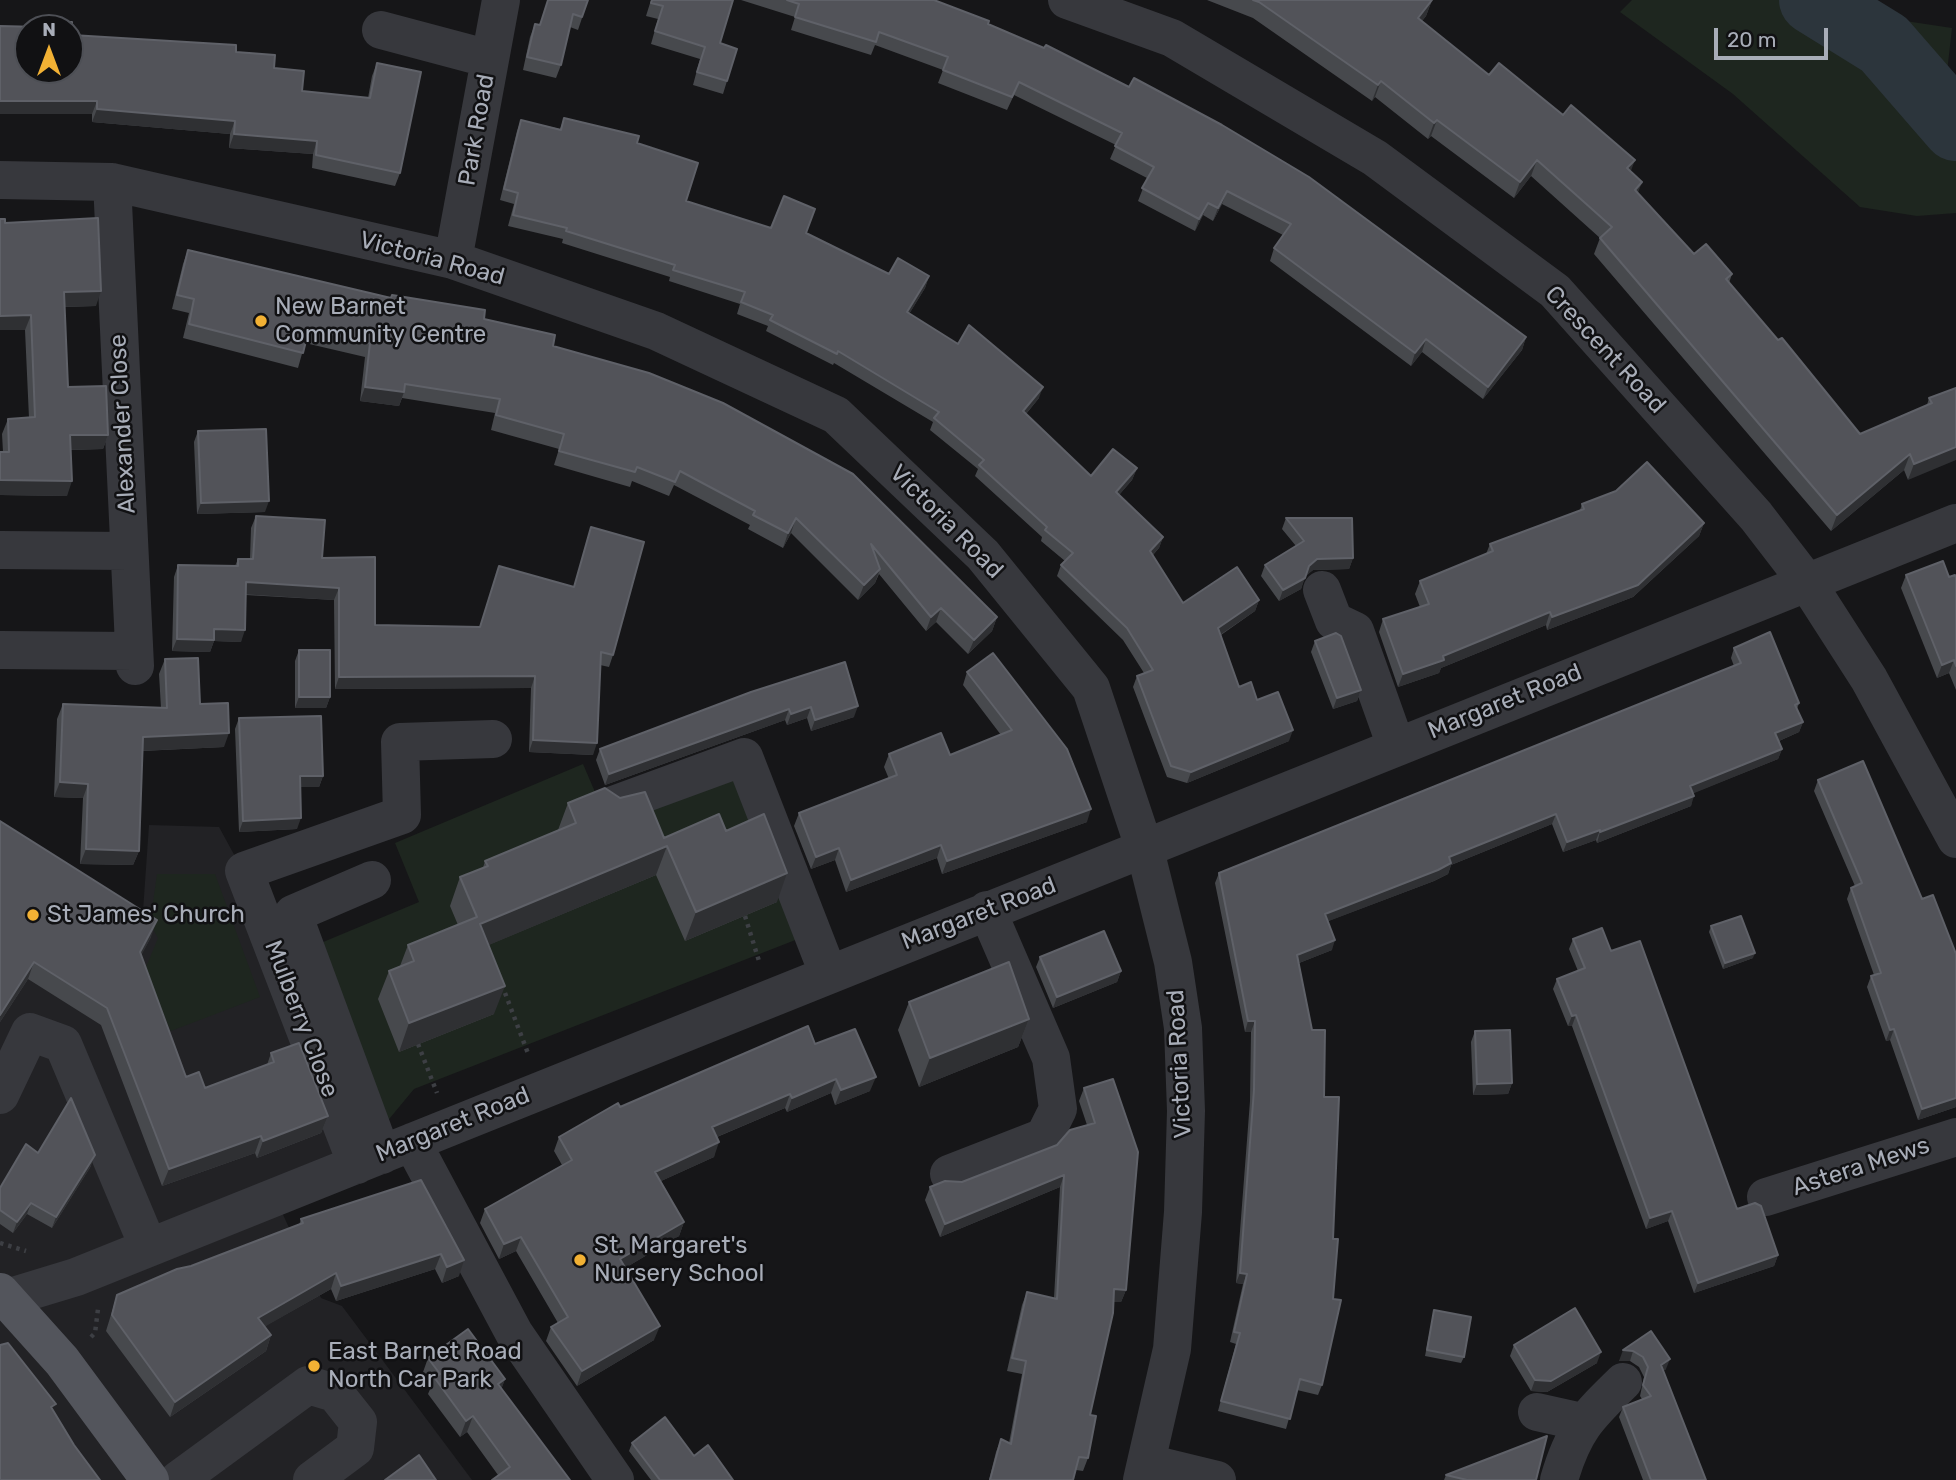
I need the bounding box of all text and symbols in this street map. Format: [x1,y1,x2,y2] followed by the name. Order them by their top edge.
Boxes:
[14,14,84,84] north arrow
[1718,14,1832,58] scale bar
[42,18,56,41] text: N
[1727,27,1776,52] text: 20 m
[453,72,501,188] street label: Park Road
[356,226,508,292] street label: Victoria Road
[1539,280,1671,420] street label: Crescent Road
[275,293,486,349] place label: New Barnet Community Centre
[253,313,269,329] marker: New Barnet Community Centre
[104,334,142,514] street label: Alexander Close
[883,459,1009,585] street label: Victoria Road
[1424,658,1586,746] street label: Margaret Road
[898,871,1060,957] street label: Margaret Road
[47,901,245,929] place label: St James' Church
[25,907,41,923] marker: St James' Church
[258,936,344,1102] street label: Mulberry Close
[1162,989,1198,1139] street label: Victoria Road
[372,1081,534,1169] street label: Margaret Road
[1789,1131,1933,1203] street label: Astera Mews
[594,1232,764,1288] place label: St. Margaret's Nursery School
[572,1252,588,1268] marker: St. Margaret's Nursery School
[328,1338,522,1394] place label: East Barnet Road North Car Park
[306,1358,322,1374] marker: East Barnet Road North Car Park

